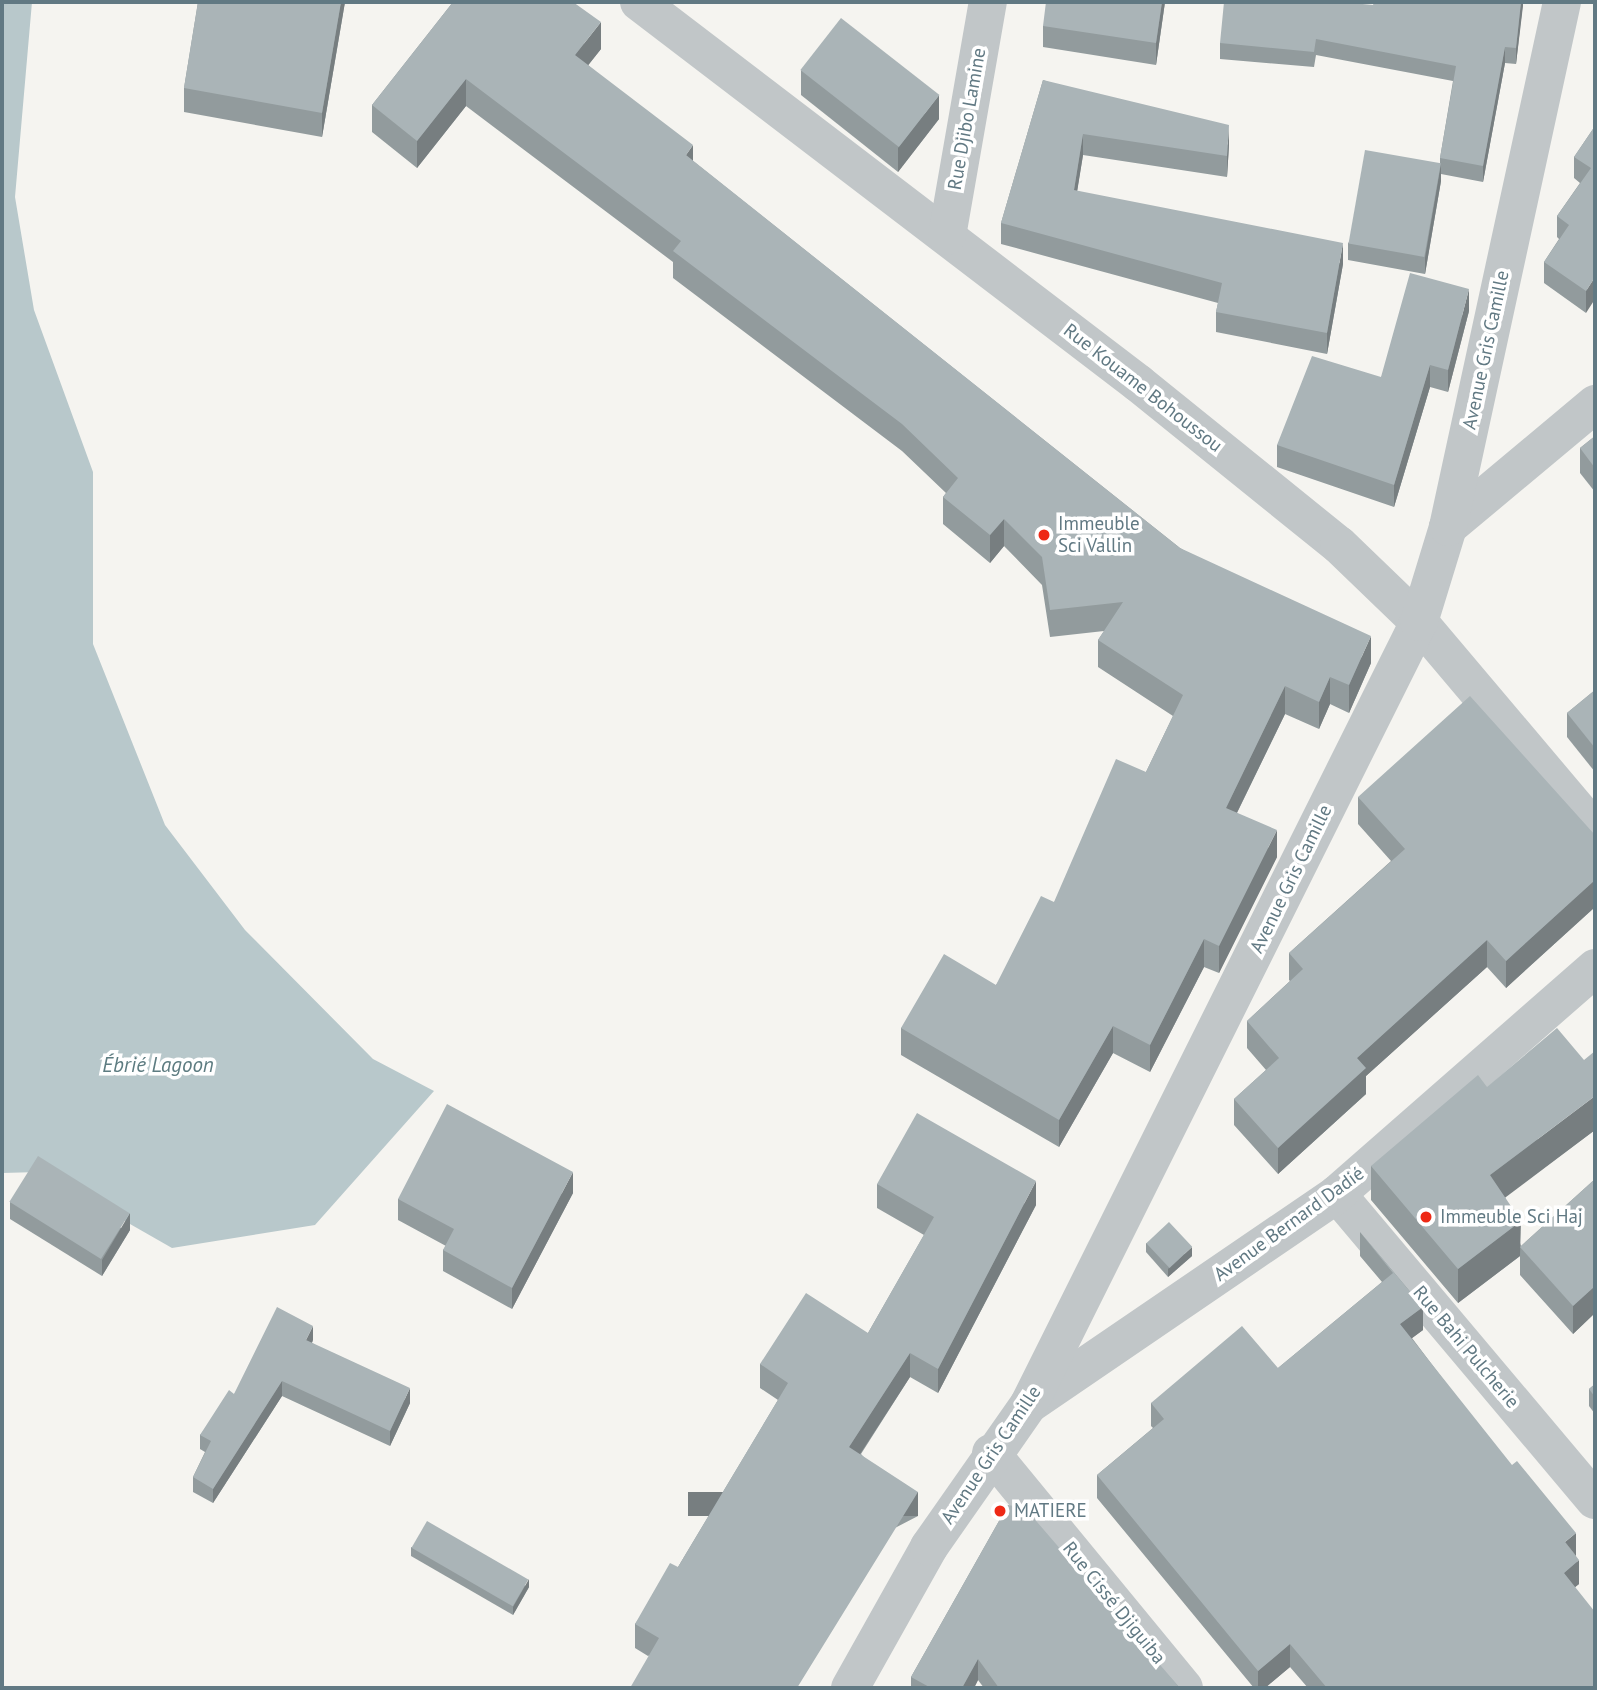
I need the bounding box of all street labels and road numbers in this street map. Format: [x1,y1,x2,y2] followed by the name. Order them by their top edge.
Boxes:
[943,46,991,192] street label: Rue Djibo Lamine
[1458,268,1514,432] street label: Avenue Gris Camille
[1059,319,1227,457] street label: Rue Kouame Bohoussou
[1245,801,1337,957] street label: Avenue Gris Camille
[1209,1162,1369,1286] street label: Avenue Bernard Dadié
[1408,1281,1524,1413] street label: Rue Bahi Pulcherie
[936,1382,1046,1528] street label: Avenue Gris Camille
[1058,1537,1170,1669] street label: Rue Cissé Djiguiba

